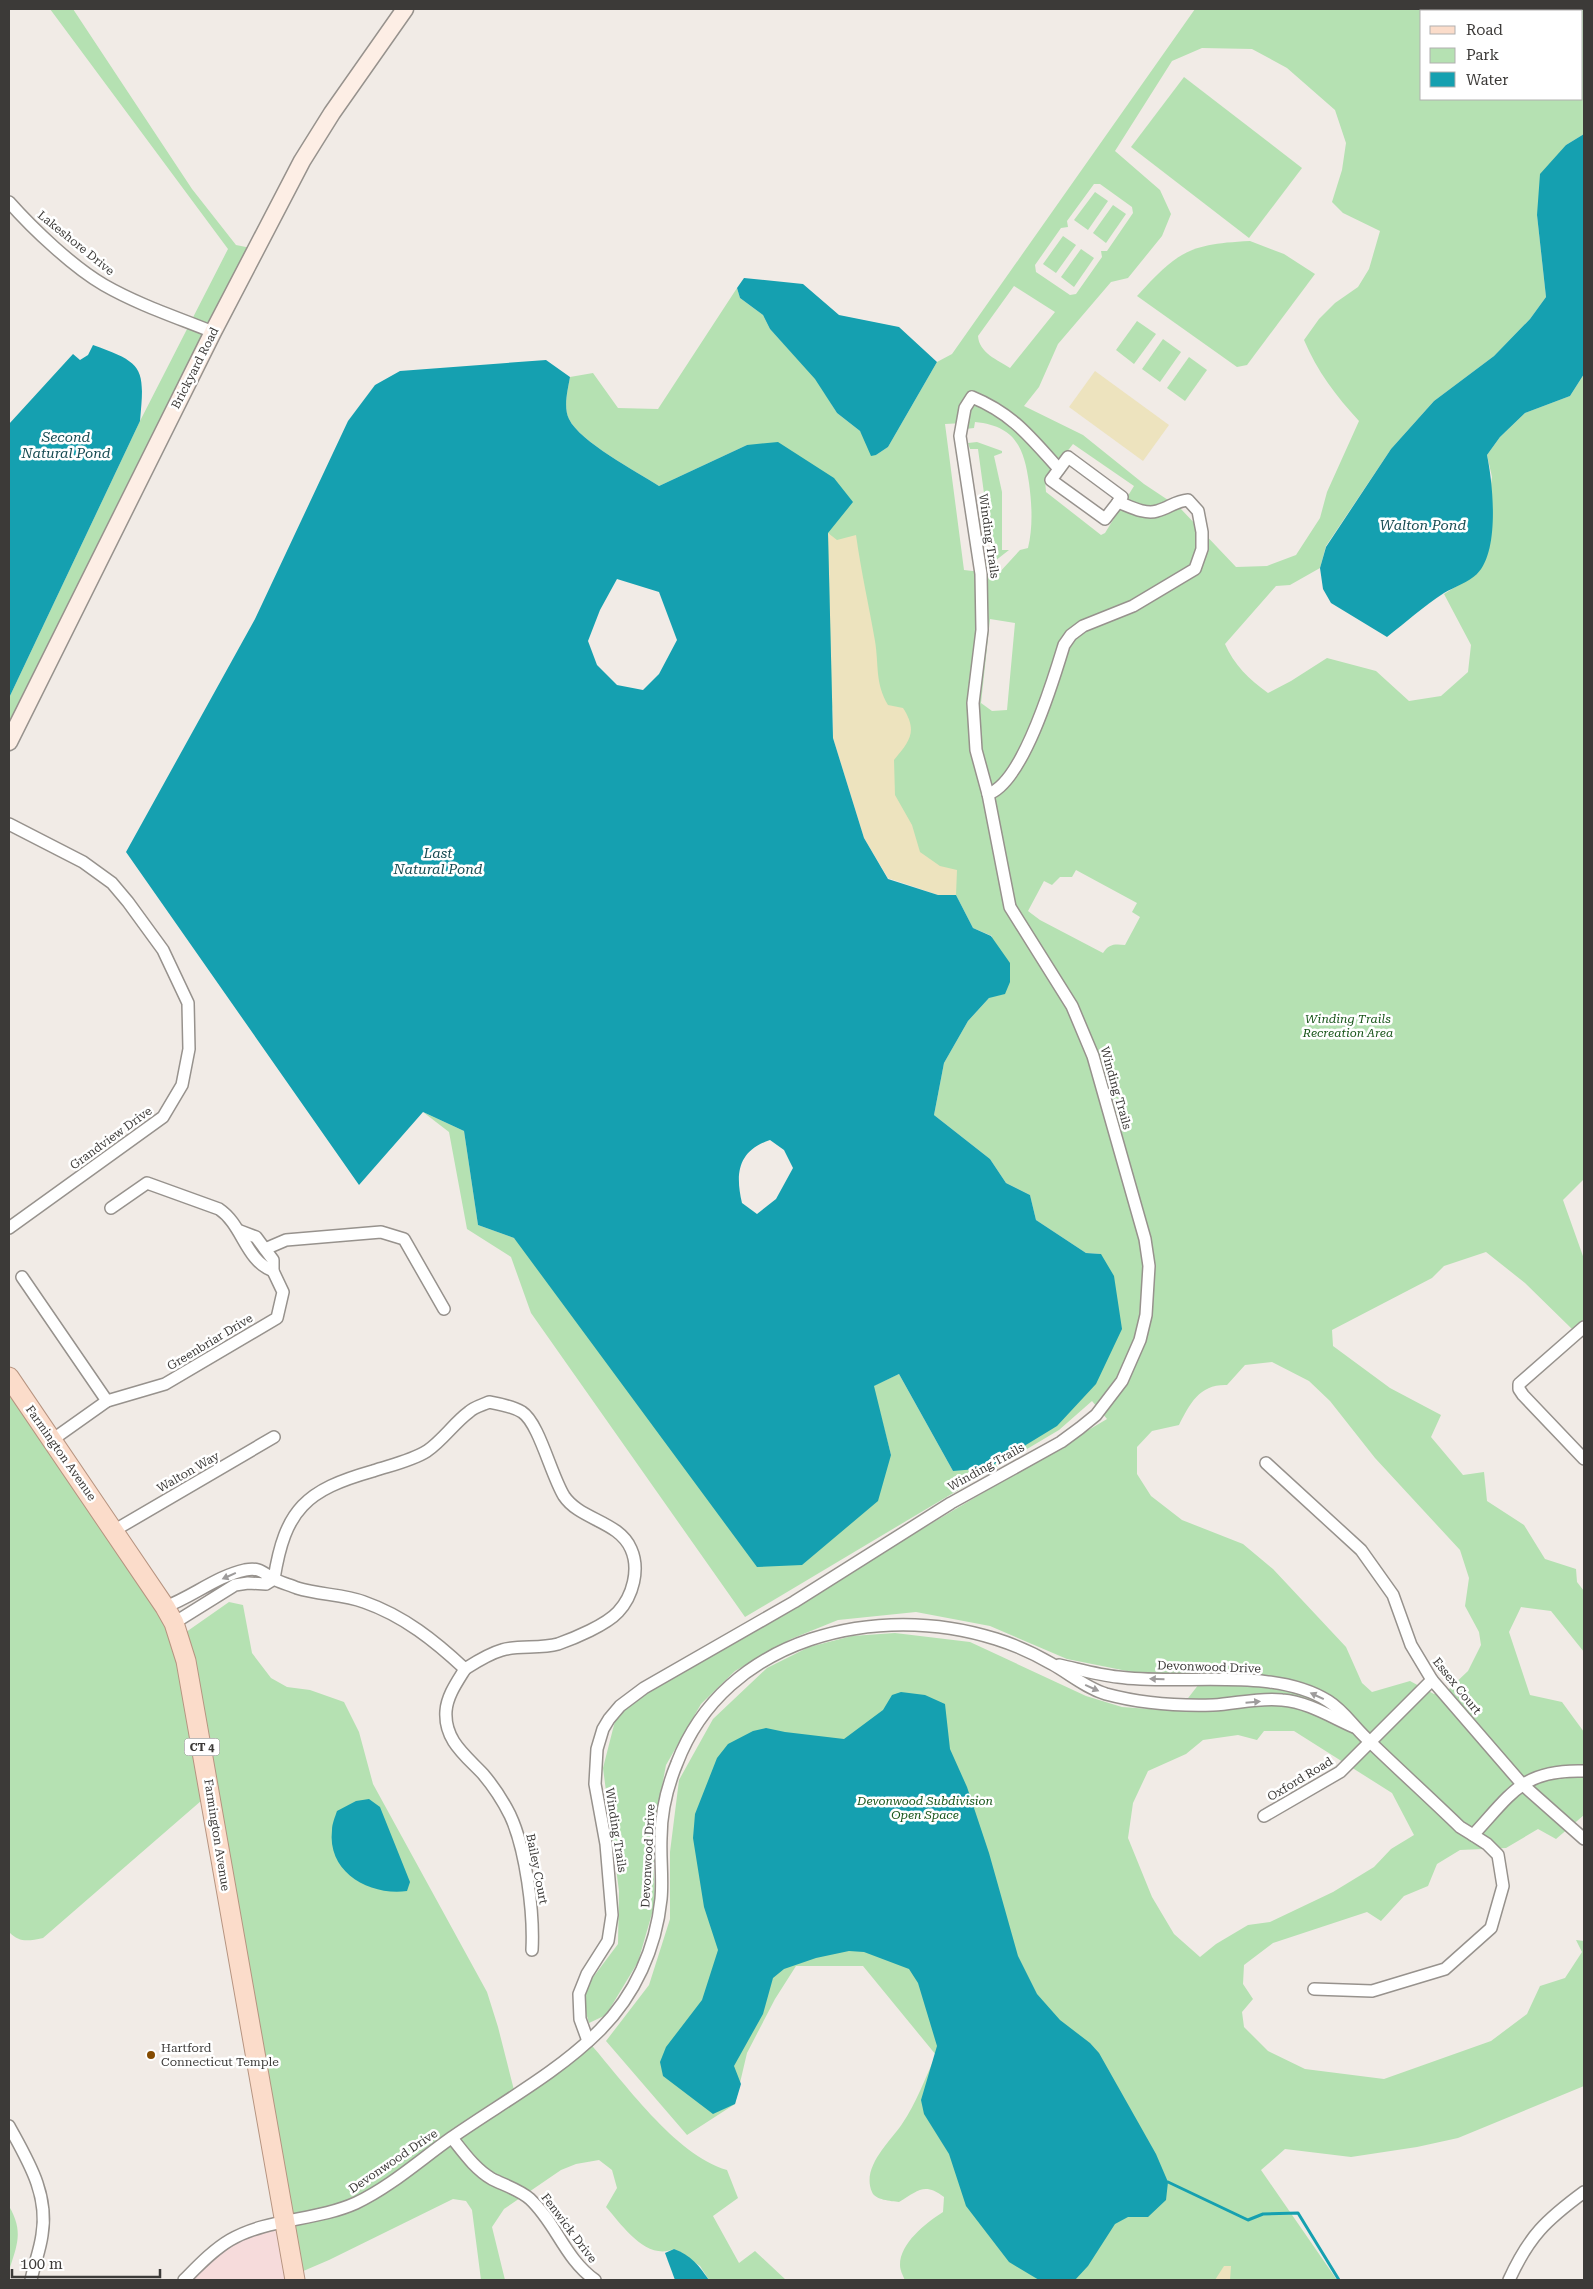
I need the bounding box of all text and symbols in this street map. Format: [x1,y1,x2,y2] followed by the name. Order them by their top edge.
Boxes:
[1420,10,1583,100] legend
[1466,21,1503,39] text: Road
[1466,46,1500,64] text: Park
[1466,71,1508,89] text: Water
[35,208,117,278] street label: Lakeshore Drive
[168,325,222,411] street label: Brickyard Road
[20,429,111,461] water label: Second Natural Pond
[976,493,1002,580] street label: Winding Trails
[1380,517,1466,533] water label: Walton Pond
[392,845,483,877] water label: Last Natural Pond
[1302,1012,1393,1040] park label: Winding Trails Recreation Area
[1098,1045,1135,1131] street label: Winding Trails
[67,1103,155,1172] street label: Grandview Drive
[165,1311,256,1373] street label: Greenbriar Drive
[23,1403,99,1504] street label: Farmington Avenue
[945,1440,1027,1494] street label: Winding Trails
[154,1448,222,1495] street label: Walton Way
[222,1573,236,1581] one-way arrow
[1430,1655,1484,1717] street label: Essex Court
[1157,1658,1262,1676] street label: Devonwood Drive
[1149,1674,1165,1682] one-way arrow
[1085,1684,1099,1692] one-way arrow
[1310,1691,1324,1699] one-way arrow
[1245,1698,1261,1706] one-way arrow
[184,1738,220,1755] road number: CT 4
[1265,1754,1335,1804] street label: Oxford Road
[201,1778,233,1892] street label: Farmington Avenue
[602,1787,630,1874] street label: Winding Trails
[856,1794,993,1822] park label: Devonwood Subdivision Open Space
[638,1803,658,1908] street label: Devonwood Drive
[523,1832,551,1906] street label: Bailey Court
[161,2041,279,2069] place label: Hartford Connecticut Temple
[145,2049,157,2061] marker: Hartford Connecticut Temple
[346,2126,440,2196] street label: Devonwood Drive
[538,2191,600,2266] street label: Fenwick Drive
[12,2246,160,2278] scale bar
[20,2255,63,2273] text: 100 m

